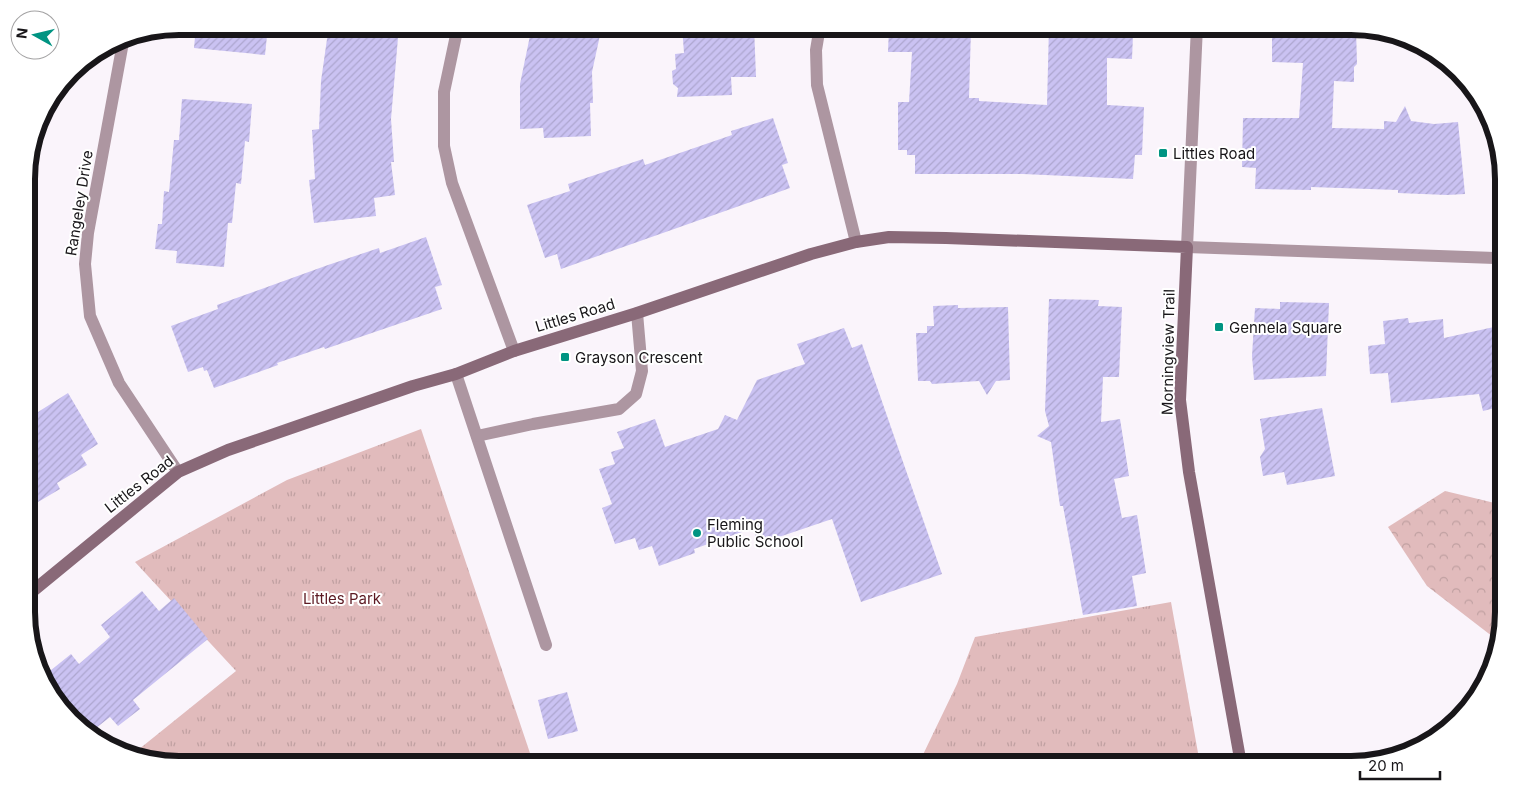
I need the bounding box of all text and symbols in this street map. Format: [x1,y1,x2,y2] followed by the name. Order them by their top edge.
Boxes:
[10,10,60,60] north arrow
[12,27,31,40] text: N
[1173,144,1255,163] place label: Littles Road
[1157,147,1169,159] marker: Littles Road
[61,149,97,257] street label: Rangeley Drive
[1157,289,1179,415] street label: Morningview Trail
[533,294,617,336] street label: Littles Road
[1229,318,1342,337] place label: Gennela Square
[1213,321,1225,333] marker: Gennela Square
[575,348,703,367] place label: Grayson Crescent
[559,351,571,363] marker: Grayson Crescent
[101,451,177,517] street label: Littles Road
[707,515,803,551] place label: Fleming Public School
[691,527,703,539] marker: Fleming Public School
[303,589,382,608] park label: Littles Park
[1360,748,1440,780] scale bar
[1368,756,1404,775] text: 20 m

